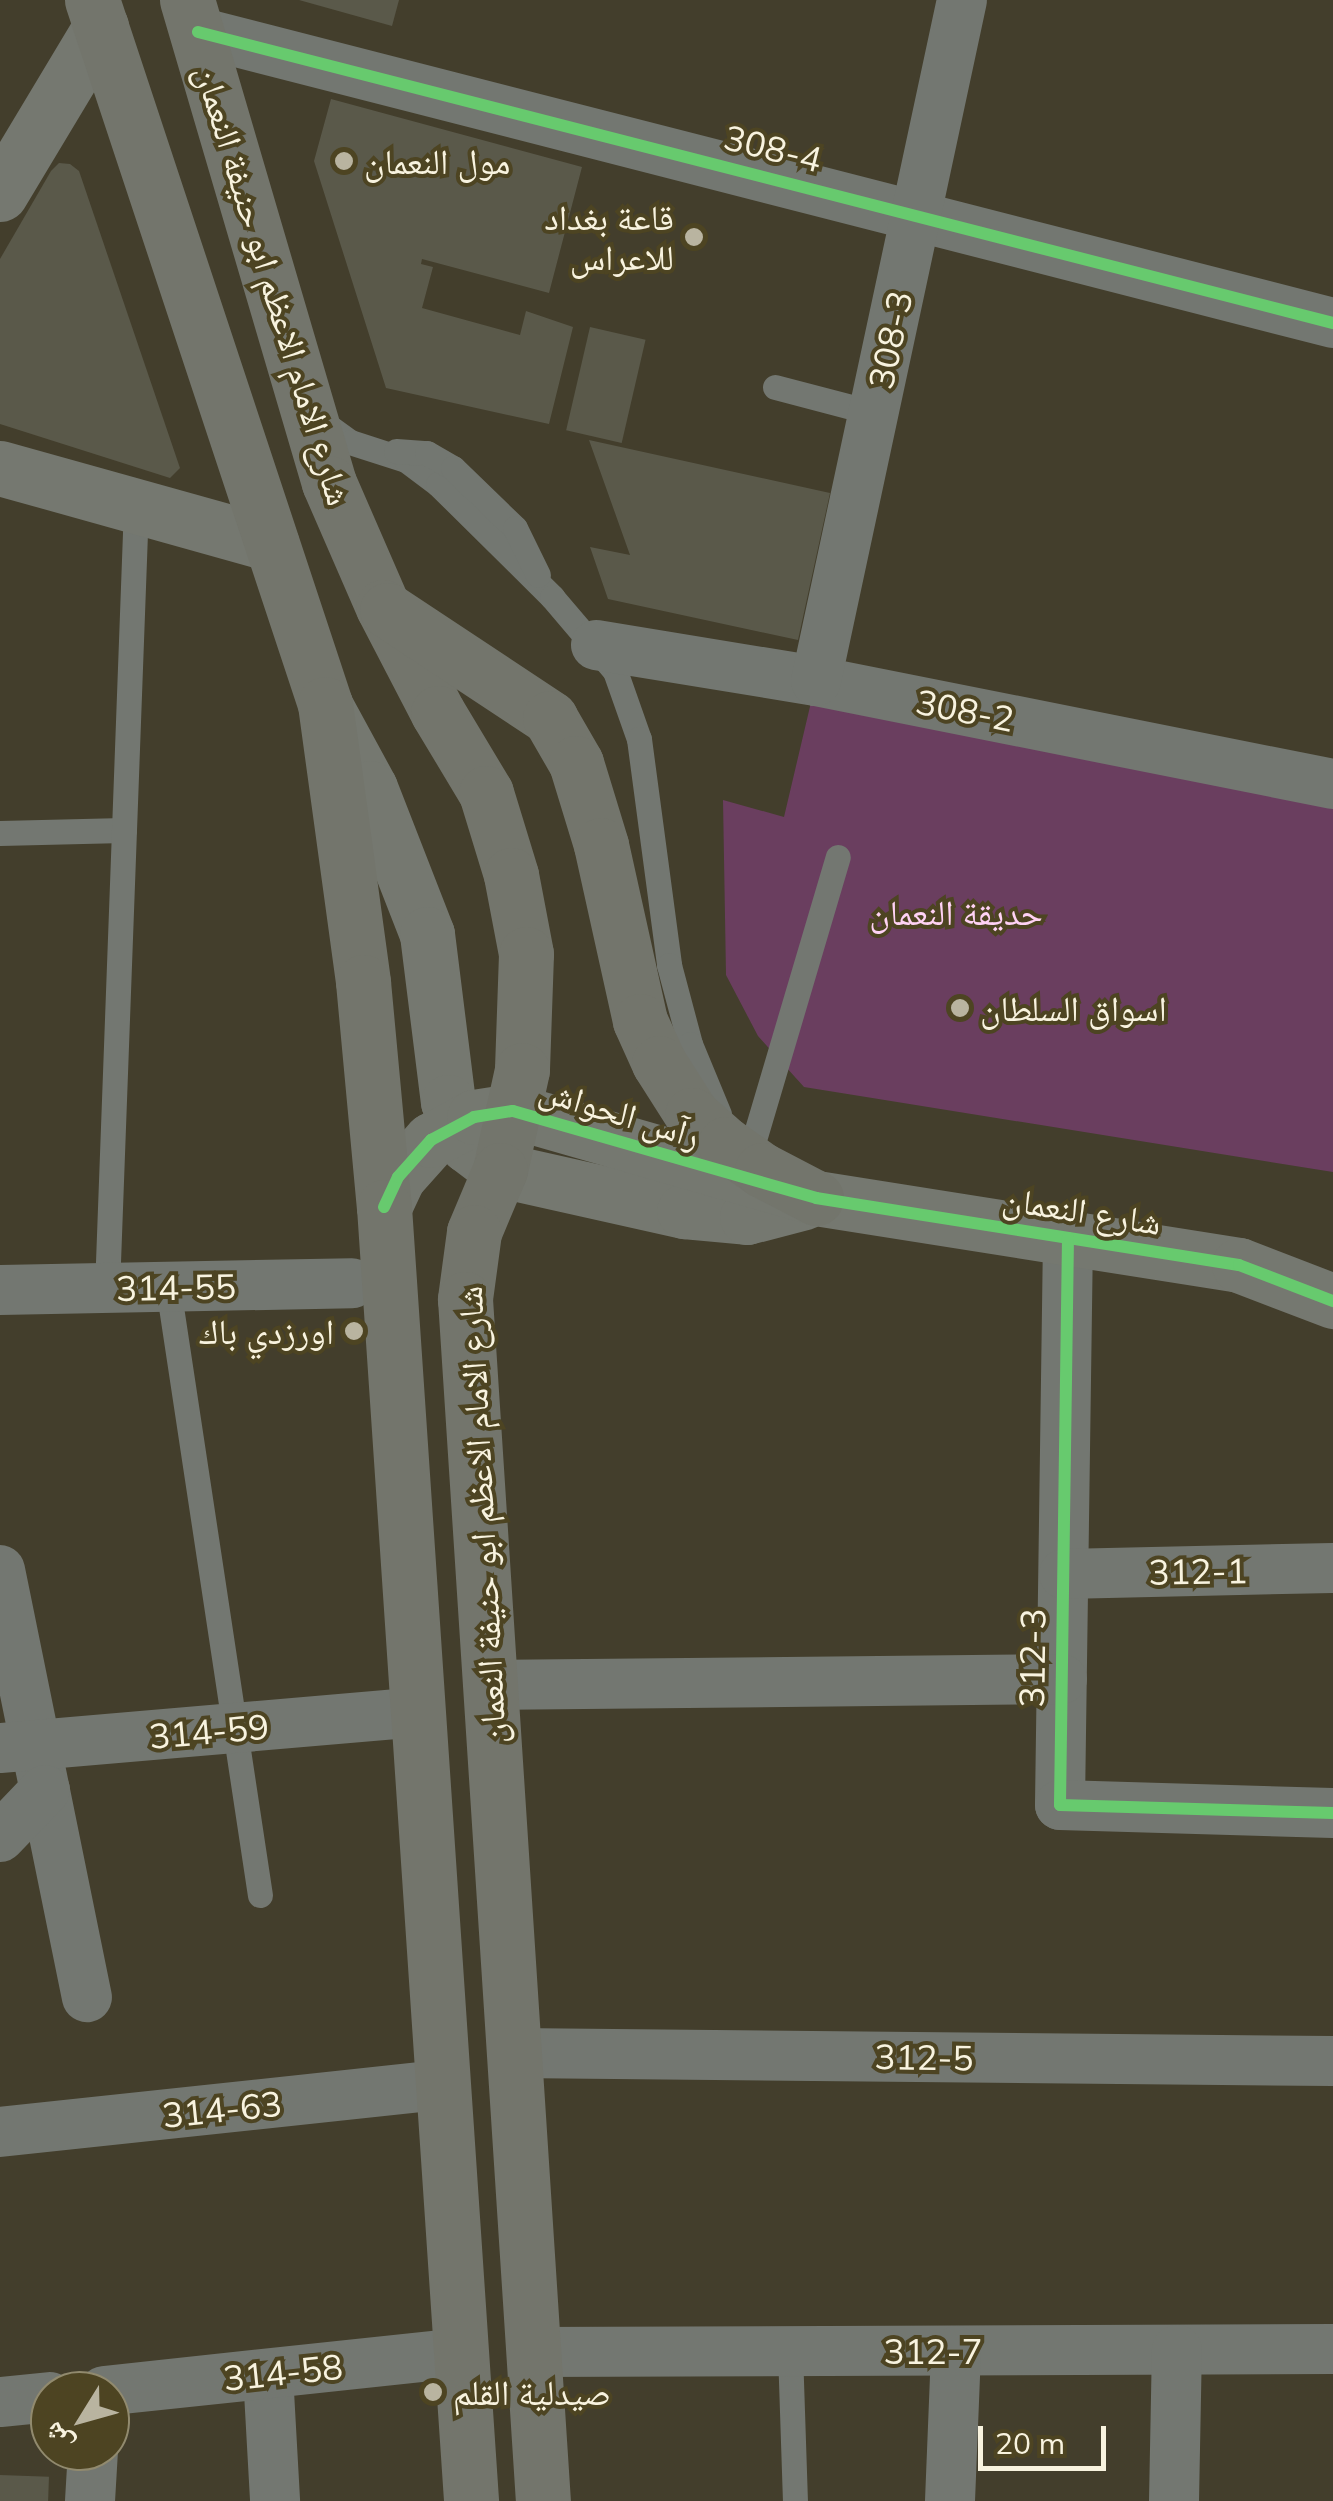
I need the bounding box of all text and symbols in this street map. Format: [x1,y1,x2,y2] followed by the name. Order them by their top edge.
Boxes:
[187,60,361,510] street label: شارع الامام الاعظم ابو حنيفة النعمان
[720,116,826,180] street label: 308-4
[364,140,511,182] place label: مول النعمان
[333,150,355,172] marker: مول النعمان
[544,196,674,278] place label: قاعة بغداد للاعراس
[683,226,705,248] marker: قاعة بغداد للاعراس
[859,287,921,393] street label: 308-3
[912,680,1018,740] street label: 308-2
[869,891,1043,933] park label: حديقة النعمان
[980,987,1167,1029] place label: اسواق السلطان
[949,997,971,1019] marker: اسواق السلطان
[535,1068,705,1156] street label: رآس الحواش
[1000,1177,1164,1243] street label: شارع النعمان
[116,1265,236,1309] street label: 314-55
[448,1285,514,1745] street label: شارع الامام الاعظم ابو حنيفة النعمان
[199,1310,334,1352] place label: اورزدي باك
[343,1320,365,1342] marker: اورزدي باك
[1148,1549,1248,1593] street label: 312-1
[1010,1608,1054,1708] street label: 312-3
[147,1705,271,1757] street label: 314-59
[874,2035,974,2079] street label: 312-5
[160,2082,284,2136] street label: 314-63
[884,2330,982,2372] street label: 312-7
[221,2345,345,2399] street label: 314-58
[30,2371,130,2471] north arrow
[453,2371,611,2413] place label: صيدلية القلم
[422,2381,444,2403] marker: صيدلية القلم
[983,2406,1110,2468] scale bar
[34,2416,80,2461] text: ش
[995,2424,1065,2462] text: 20 m

